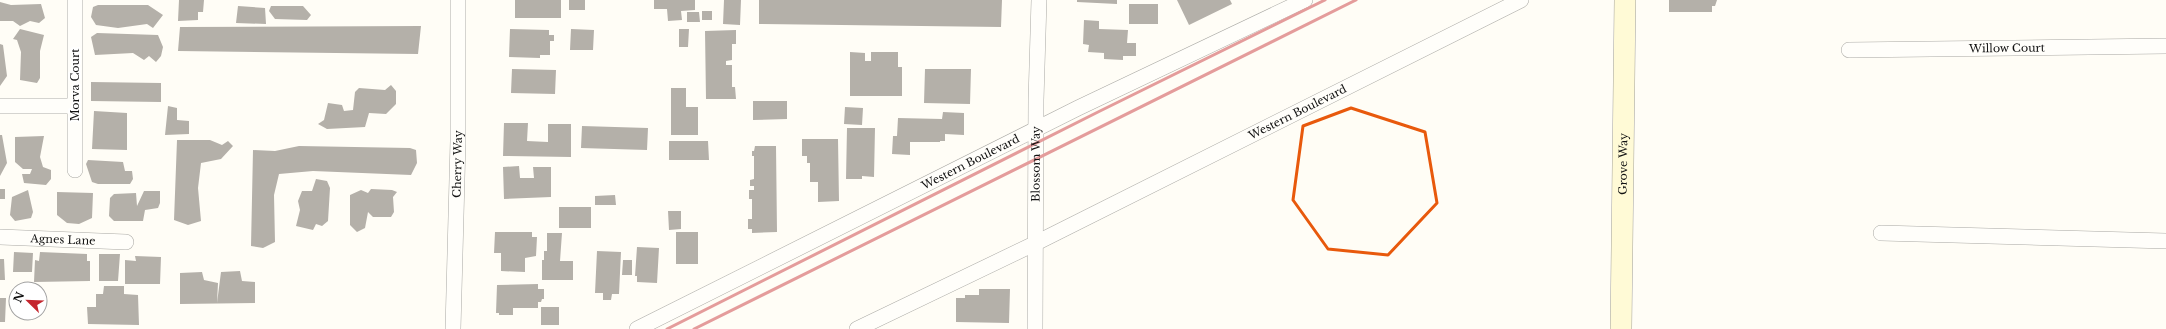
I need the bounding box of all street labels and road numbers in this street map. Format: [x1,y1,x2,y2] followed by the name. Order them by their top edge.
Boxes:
[1968,41,2046,55] street label: Willow Court
[68,48,82,121] street label: Morva Court
[1245,81,1349,143] street label: Western Boulevard
[1029,126,1043,202] street label: Blossom Way
[449,130,465,198] street label: Cherry Way
[918,131,1022,193] street label: Western Boulevard
[1616,133,1630,195] street label: Grove Way
[29,231,96,248] street label: Agnes Lane

